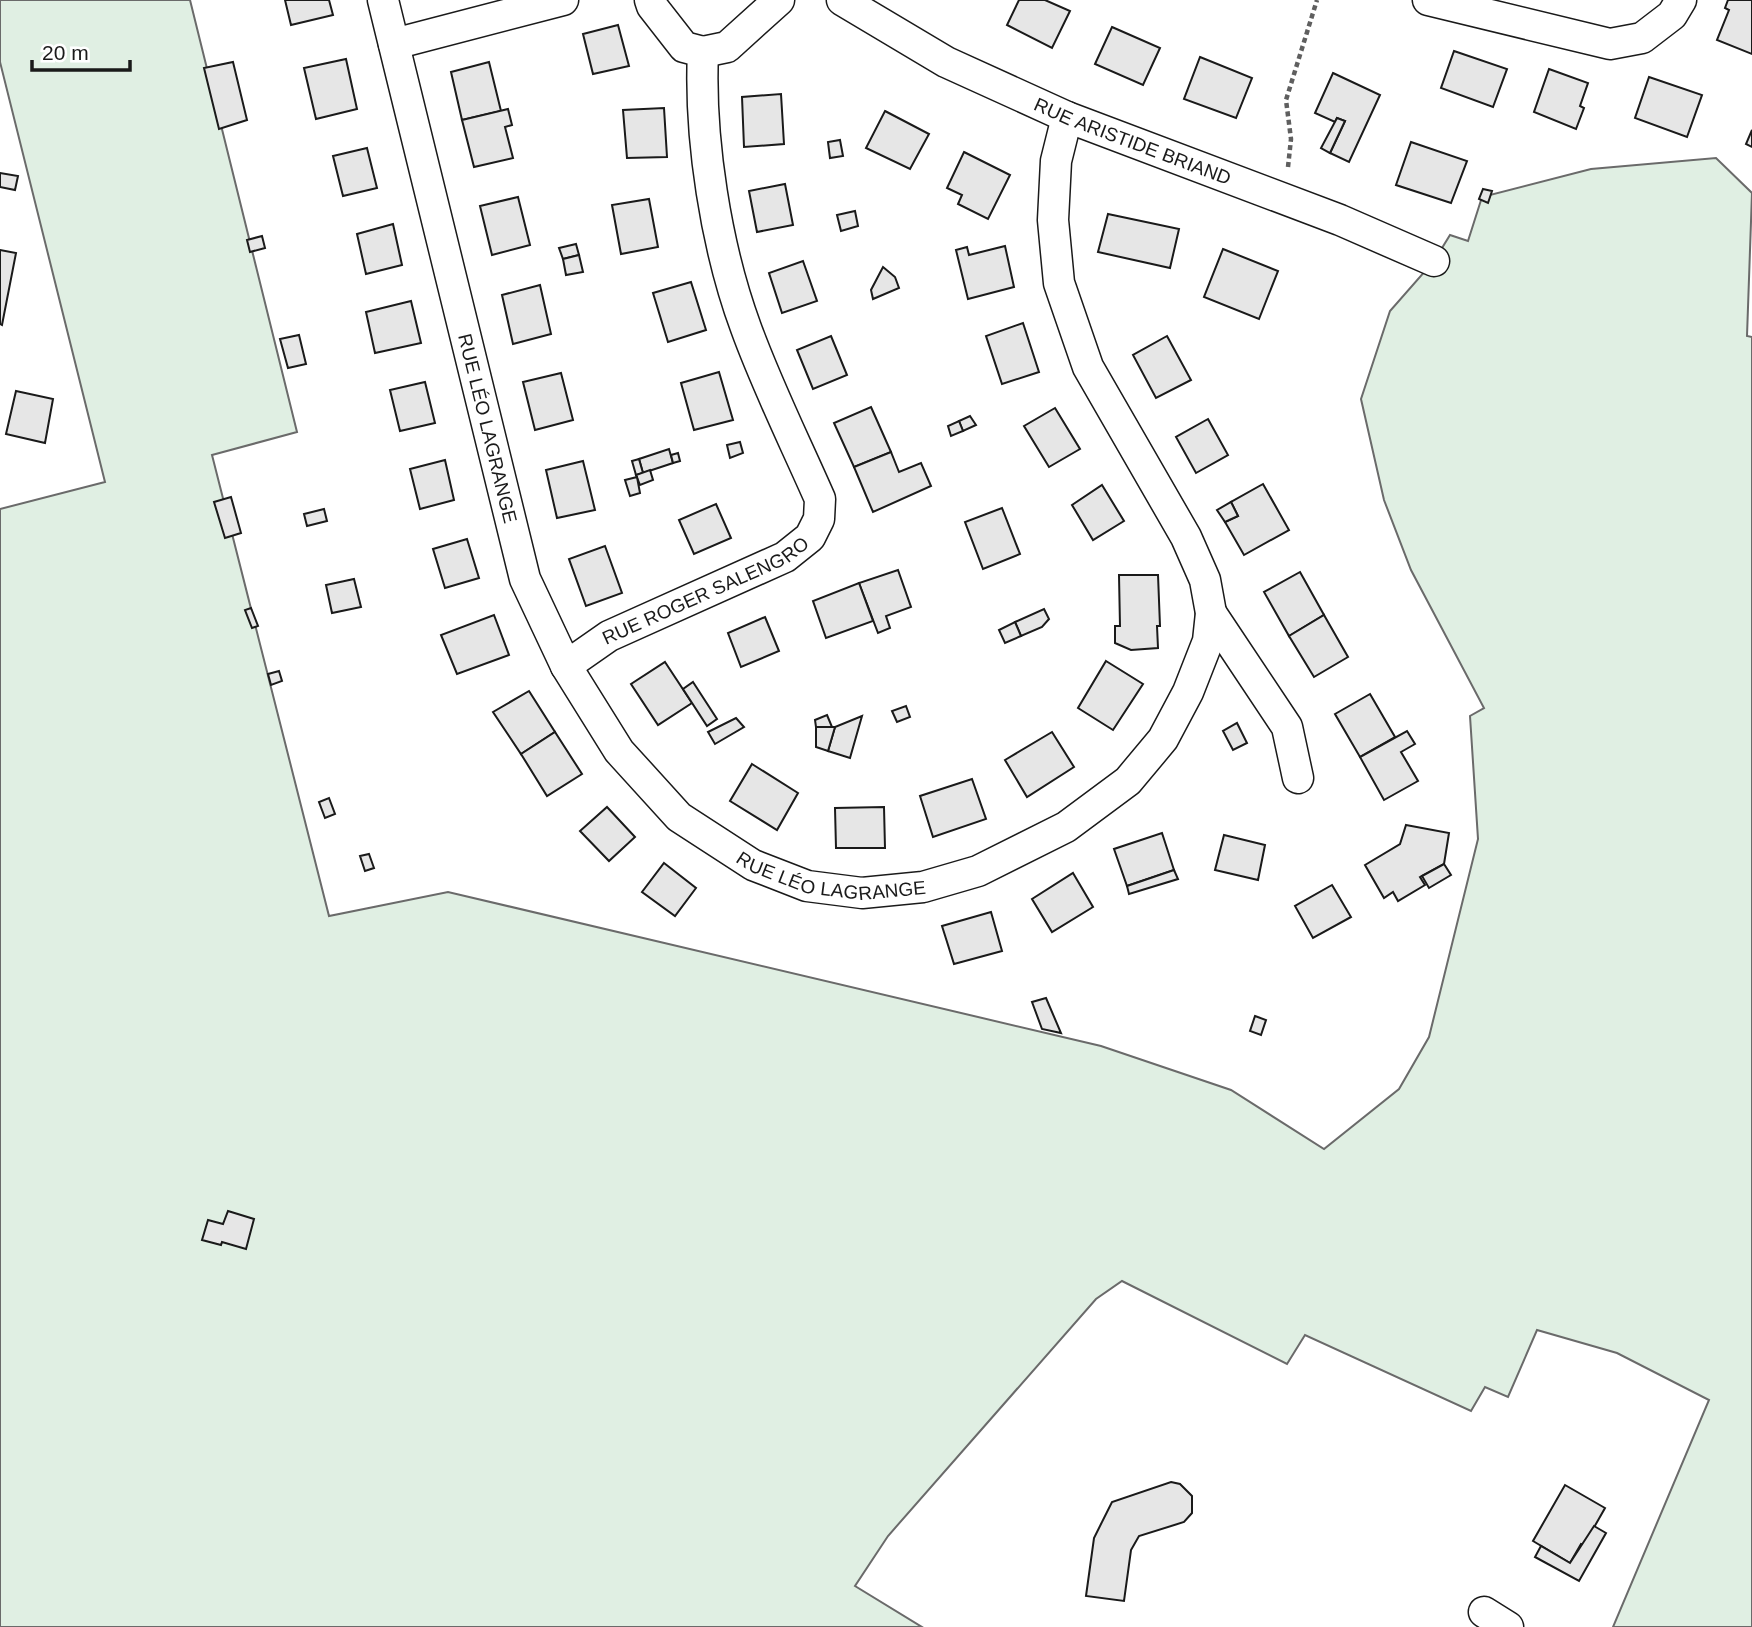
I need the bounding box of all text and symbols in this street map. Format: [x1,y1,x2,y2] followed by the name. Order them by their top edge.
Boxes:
[32,28,130,72] scale bar
[42,41,89,64] text: 20 m
[1031,94,1234,189] street label: RUE ARISTIDE BRIAND
[454,332,521,525] street label: RUE LÉO LAGRANGE
[599,533,813,649] street label: RUE ROGER SALENGRO
[733,847,927,904] street label: RUE LÉO LAGRANGE

